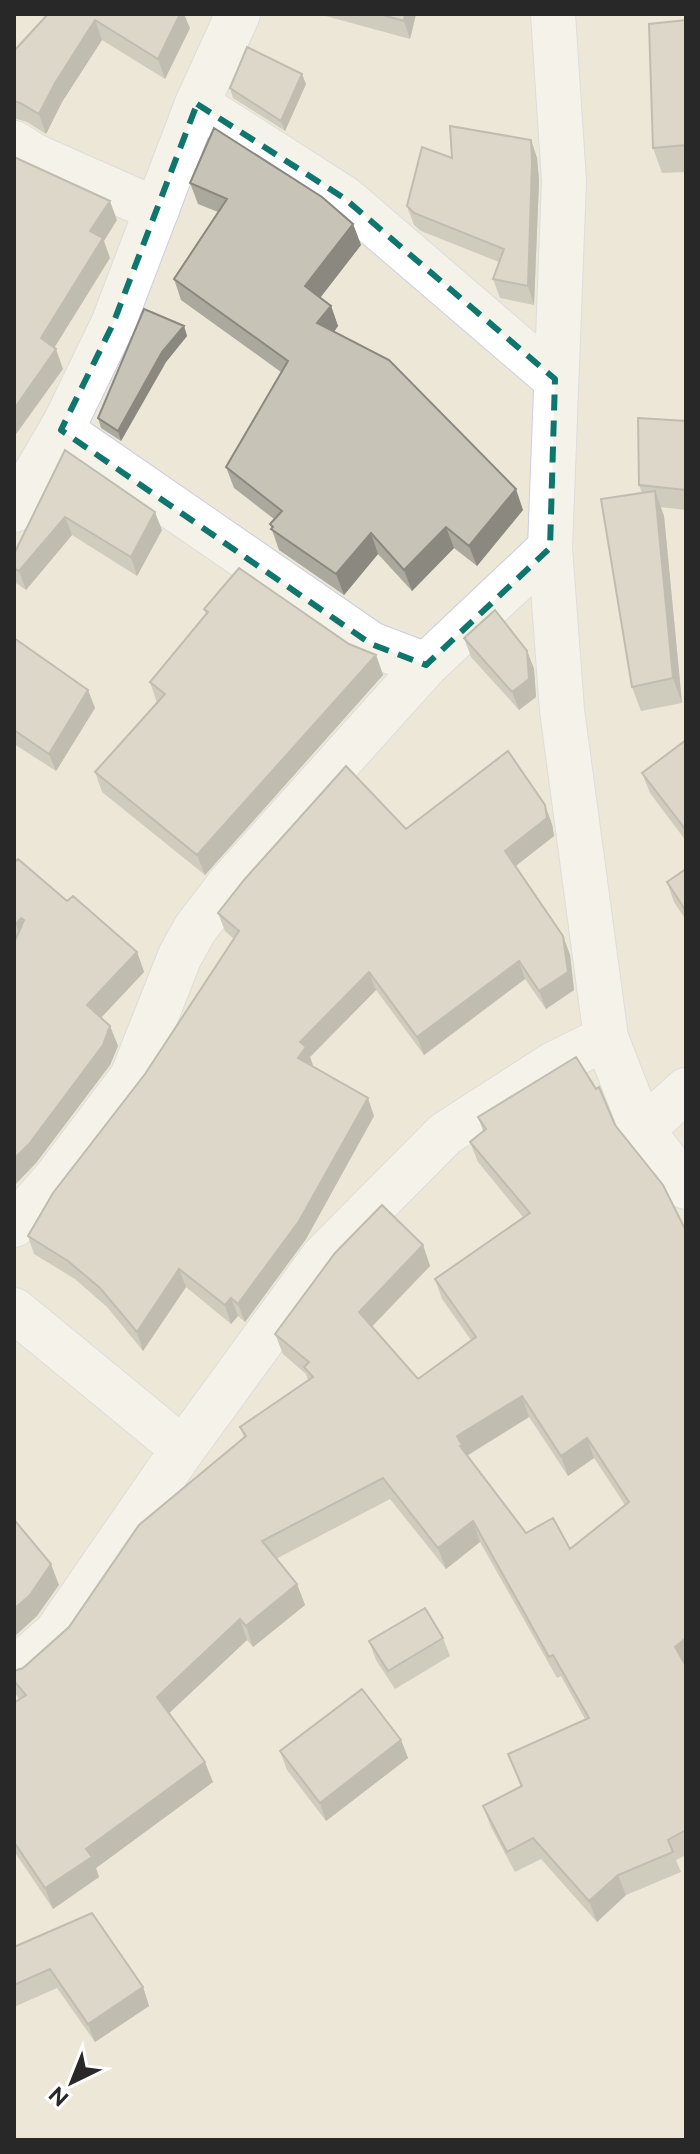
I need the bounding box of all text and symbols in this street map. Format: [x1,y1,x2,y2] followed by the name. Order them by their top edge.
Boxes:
[32,2042,112,2122] north arrow
[43,2081,73,2112] text: N

